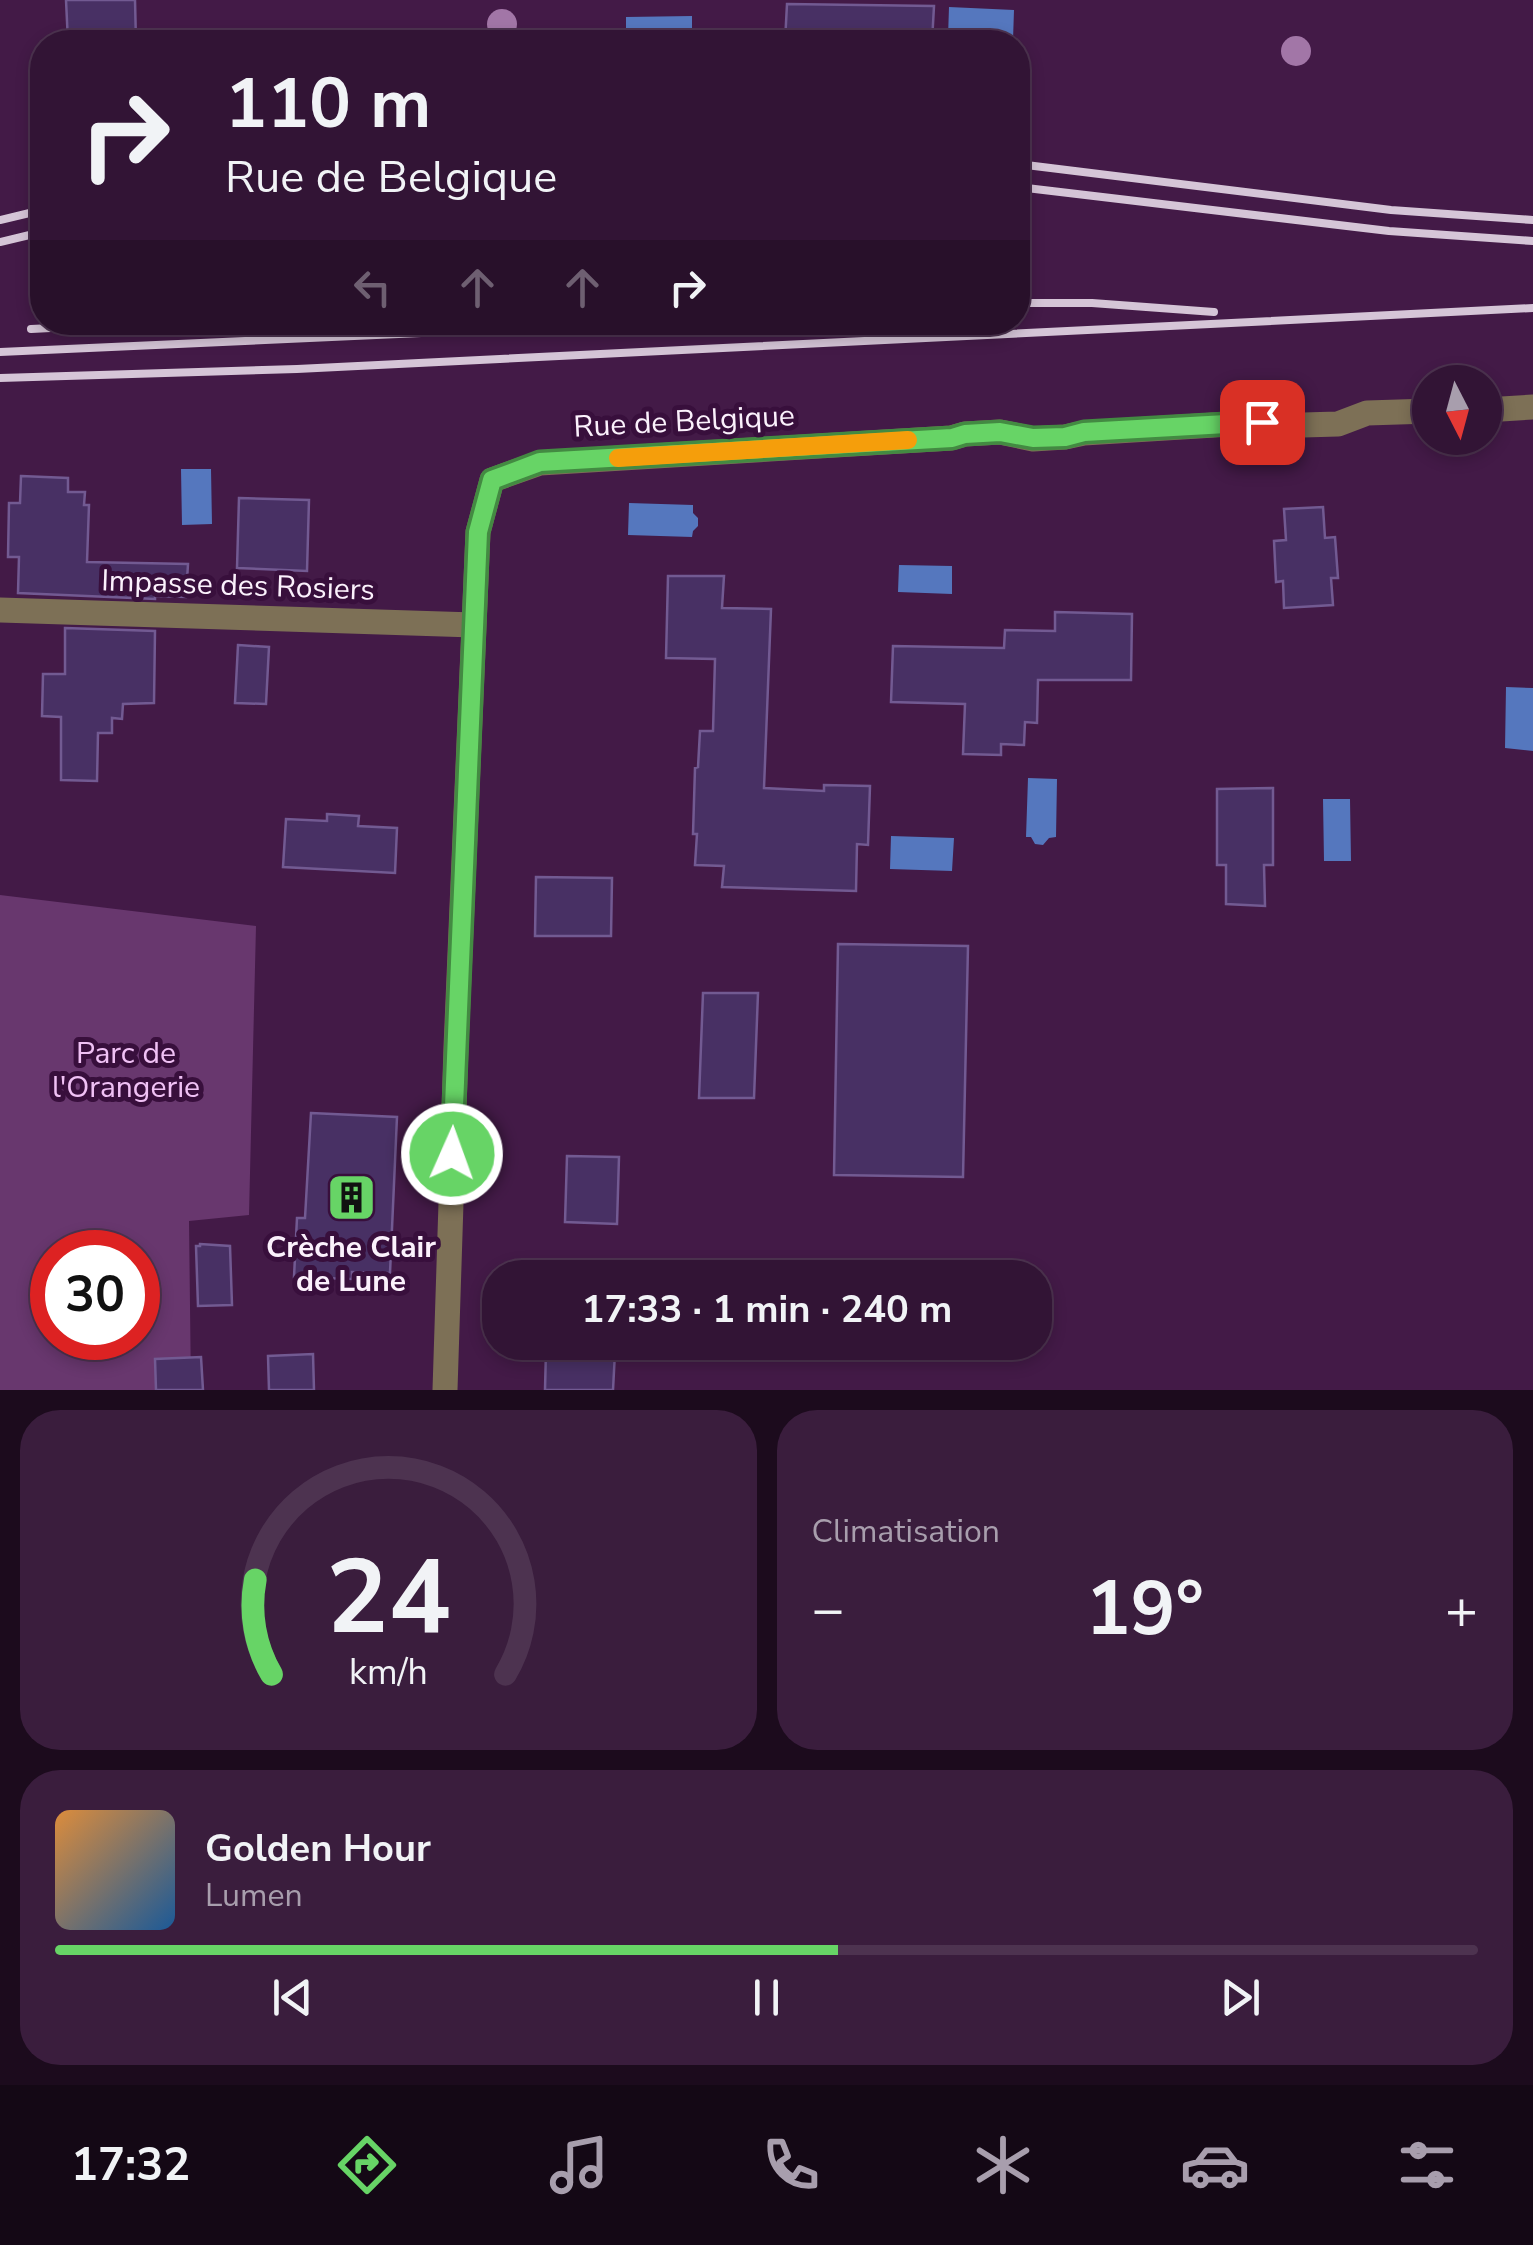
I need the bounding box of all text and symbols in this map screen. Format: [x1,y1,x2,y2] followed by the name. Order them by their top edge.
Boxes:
[225,56,431,152] text: 110 m
[60,70,190,200] icon: right
[225,147,557,208] text: Rue de Belgique
[345,260,400,315] icon: left
[450,260,505,315] icon: ahead
[555,260,610,315] icon: ahead
[660,260,715,315] icon: right
[1412,365,1502,455] north arrow
[1412,365,1502,455] map controls
[1220,380,1305,465] pin
[572,395,796,448] street label: Rue de Belgique
[1235,395,1290,450] icon: arrive
[101,560,375,611] street label: Impasse des Rosiers
[52,1033,200,1108] park label: Parc de l'Orangerie
[400,1102,504,1206] position arrow
[325,1172,377,1224] building icon: Crèche Clair de Lune
[266,1227,436,1302] place label: Crèche Clair de Lune
[30,1230,160,1360] speed limit sign: 30
[582,1284,952,1335] text: 17:33 · 1 min · 240 m
[812,1510,1000,1553] text: Climatisation
[326,1527,451,1669] text: 24
[1086,1558,1204,1660] text: 19°
[812,1572,845,1647] text: −
[1445,1572,1478,1647] text: +
[349,1648,428,1697] text: km/h
[205,1823,431,1874] text: Golden Hour
[205,1874,303,1917] text: Lumen
[265,1970,320,2025] icon: previous
[739,1970,794,2025] icon: pause
[1213,1970,1268,2025] icon: next
[332,2130,402,2200] icon: directions
[544,2130,614,2200] icon: music
[756,2130,826,2200] icon: phone
[968,2130,1038,2200] icon: climate
[1180,2130,1250,2200] icon: car
[1392,2130,1462,2200] icon: filters
[71,2135,190,2196] text: 17:32

